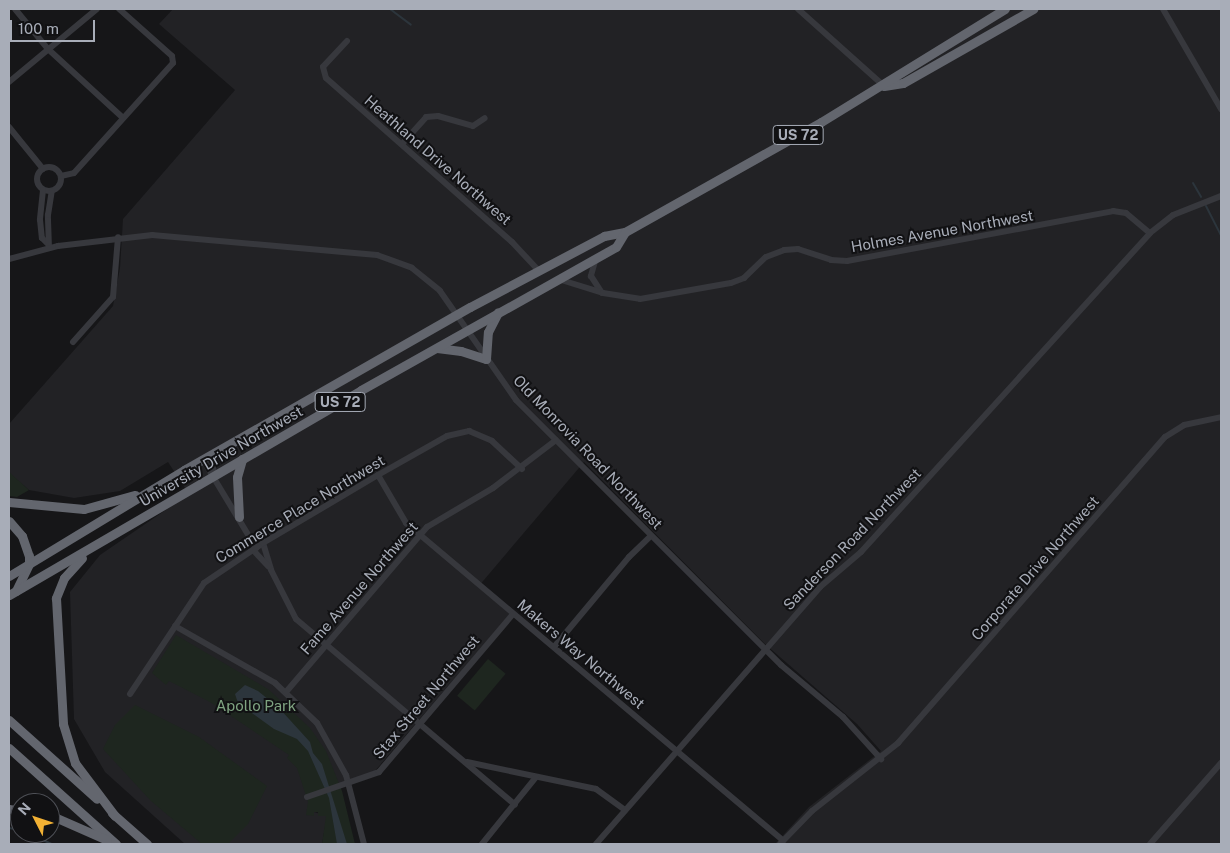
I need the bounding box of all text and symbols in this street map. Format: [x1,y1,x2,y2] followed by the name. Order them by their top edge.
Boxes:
[12,10,98,42] scale bar
[18,20,59,37] text: 100 m
[361,91,515,229] street label: Heathland Drive Northwest
[772,124,824,146] road number: US 72
[849,206,1035,256] street label: Holmes Avenue Northwest
[510,371,666,533] street label: Old Monrovia Road Northwest
[314,391,366,414] road number: US 72
[136,402,306,510] street label: University Drive Northwest
[212,451,388,567] street label: Commerce Place Northwest
[779,464,925,614] street label: Sanderson Road Northwest
[967,492,1103,644] street label: Corporate Drive Northwest
[296,518,422,658] street label: Fame Avenue Northwest
[513,595,649,713] street label: Makers Way Northwest
[369,631,483,763] street label: Stax Street Northwest
[216,697,296,715] park label: Apollo Park
[10,793,60,843] north arrow
[15,799,34,818] text: N

